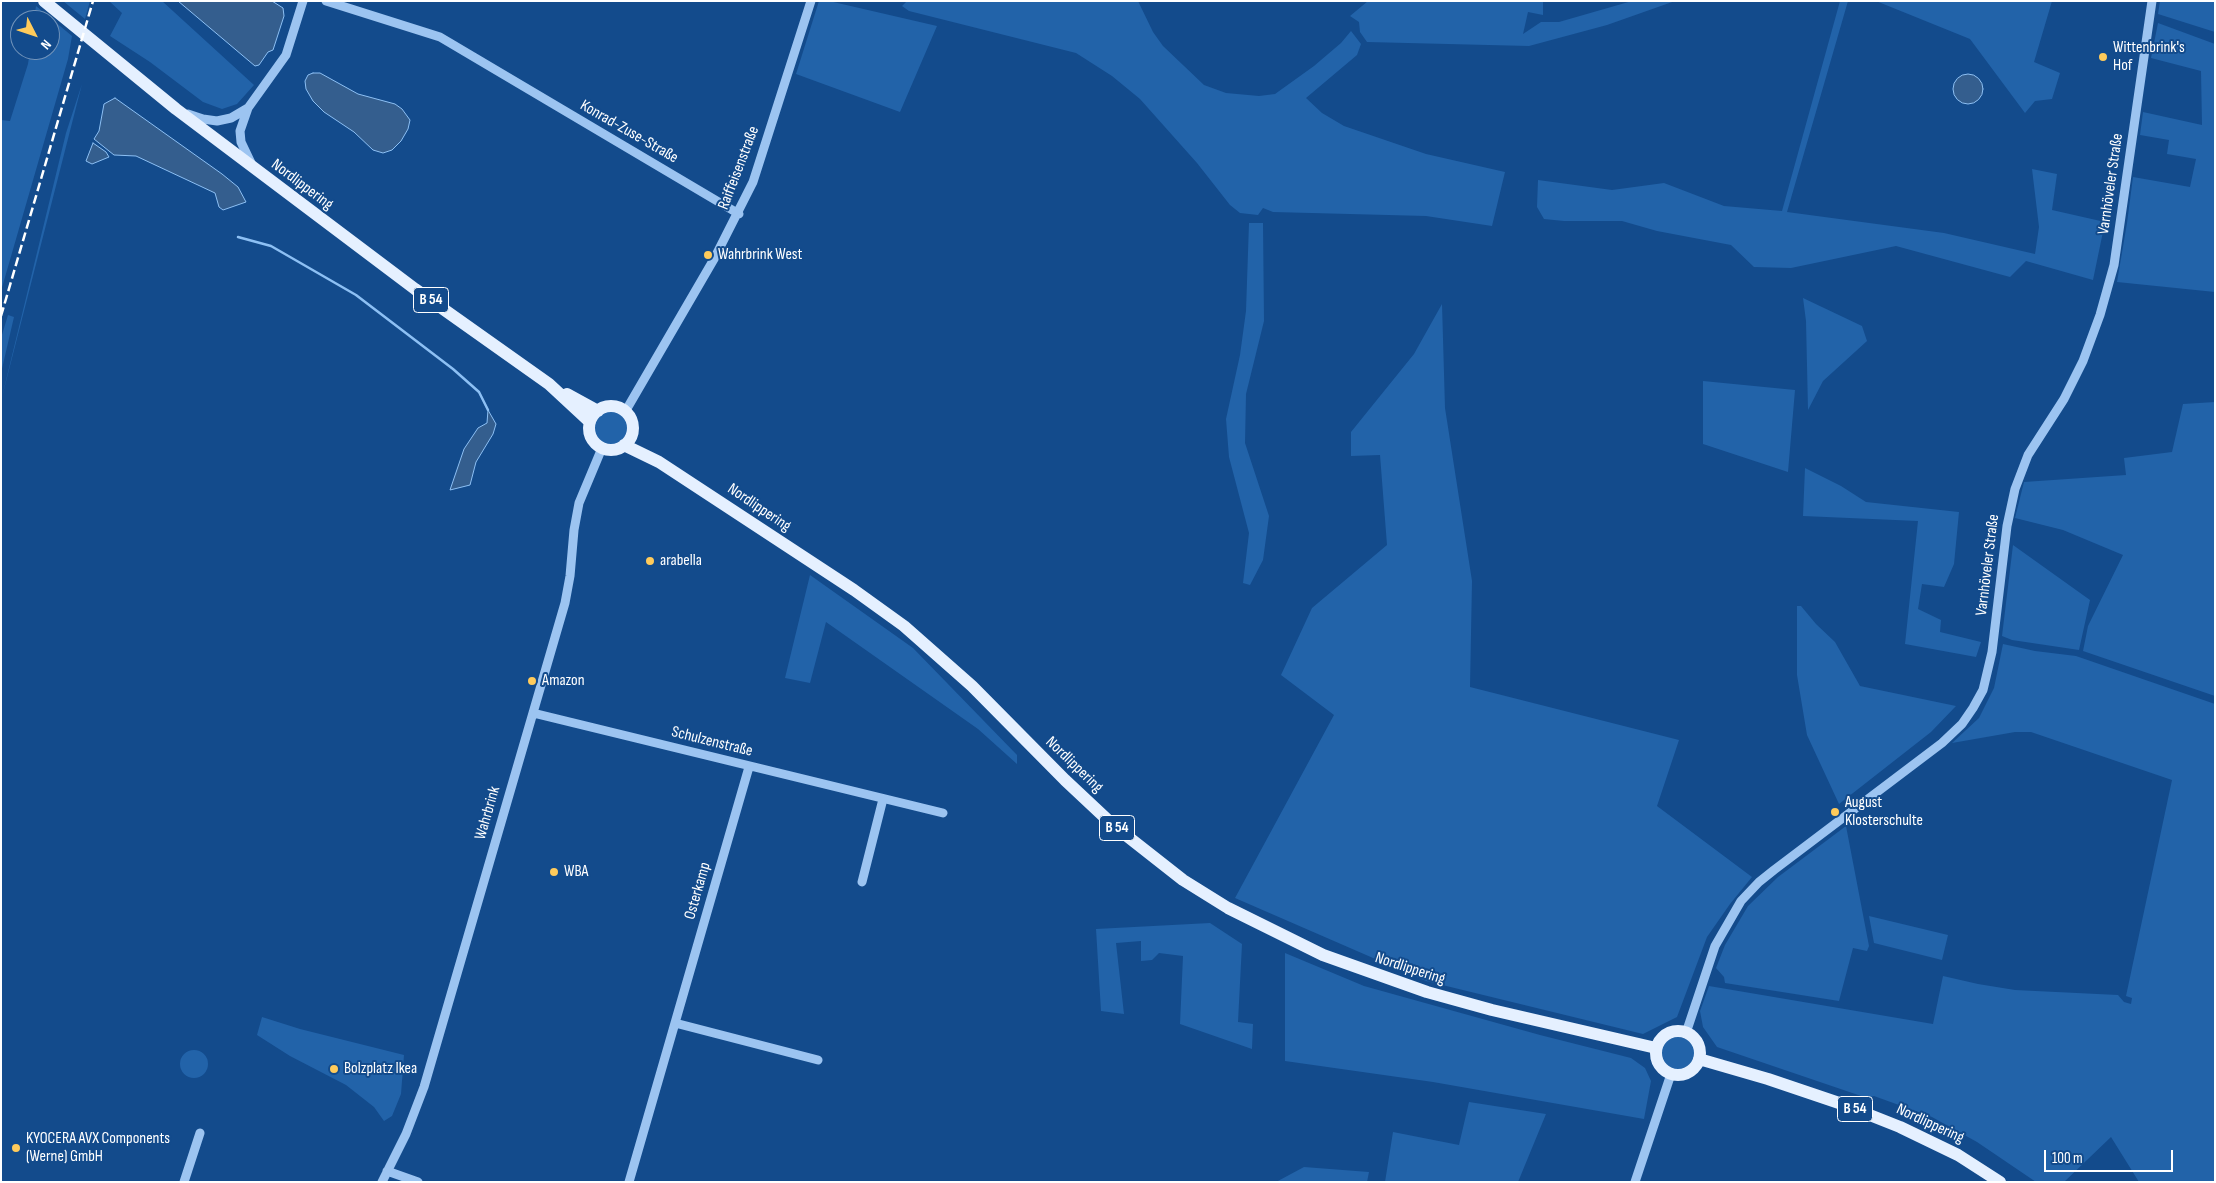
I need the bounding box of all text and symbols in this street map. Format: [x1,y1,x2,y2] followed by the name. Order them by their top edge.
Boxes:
[10,10,60,60] north arrow
[37,36,55,53] text: N
[2113,38,2185,76] place label: Wittenbrink's Hof
[2097,51,2109,63] marker: Wittenbrink's Hof
[577,96,681,168] street label: Konrad-Zuse-Straße
[714,124,764,212] street label: Raiffeisenstraße
[2094,132,2128,236] street label: Varnhöveler Straße
[267,155,337,215] street label: Nordlippering
[718,245,802,265] place label: Wahrbrink West
[702,249,714,261] marker: Wahrbrink West
[414,288,448,312] road number: B 54
[724,480,794,536] street label: Nordlippering
[1972,513,2004,617] street label: Varnhöveler Straße
[660,551,702,571] place label: arabella
[644,555,656,567] marker: arabella
[542,671,585,691] place label: Amazon
[526,675,538,687] marker: Amazon
[669,723,755,761] street label: Schulzenstraße
[1041,733,1107,797] street label: Nordlippering
[471,784,505,842] street label: Wahrbrink
[1845,793,1923,831] place label: August Klosterschulte
[1829,806,1841,818] marker: August Klosterschulte
[1100,816,1134,840] road number: B 54
[681,860,715,922] street label: Osterkamp
[564,862,588,882] place label: WBA
[548,866,560,878] marker: WBA
[1373,949,1447,989] street label: Nordlippering
[344,1059,417,1079] place label: Bolzplatz Ikea
[328,1063,340,1075] marker: Bolzplatz Ikea
[1838,1096,1872,1122] road number: B 54
[1893,1100,1967,1148] street label: Nordlippering
[26,1129,170,1167] place label: KYOCERA AVX Components (Werne) GmbH
[2046,1140,2175,1172] scale bar
[10,1142,22,1154] marker: KYOCERA AVX Components (Werne) GmbH
[2052,1149,2083,1168] text: 100 m

